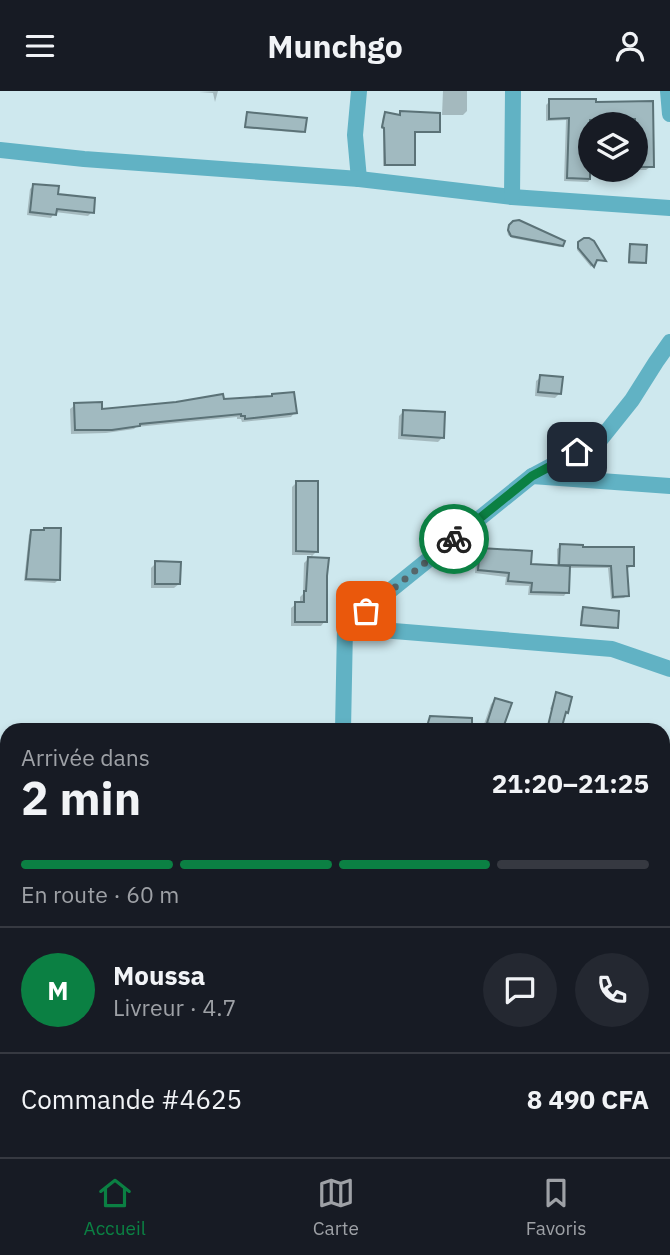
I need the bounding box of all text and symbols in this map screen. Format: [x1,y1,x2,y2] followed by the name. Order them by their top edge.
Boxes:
[267,25,403,67] text: Munchgo
[21,27,59,65] icon: menu
[611,27,649,65] icon: person
[578,112,648,182] map controls
[578,112,648,182] button: layers
[547,422,607,482] pin
[558,433,596,471] icon: home
[419,504,489,574] courier
[435,520,473,558] icon: bike
[336,581,396,641] pin
[347,592,385,630] icon: bag
[21,742,150,772] text: Arrivée dans
[492,766,649,800] text: 21:20–21:25
[21,768,141,828] text: 2 min
[21,879,179,909] text: En route · 60 m
[483,953,557,1027] button: chat
[575,953,649,1027] button: phone
[113,958,205,992] text: Moussa
[47,973,69,1007] text: M
[113,992,236,1022] text: Livreur · 4.7
[21,1082,242,1116] text: Commande #4625
[527,1082,649,1116] text: 8 490 CFA
[83,1174,146,1240] tab: Accueil
[313,1174,359,1240] tab: Carte
[526,1174,586,1240] tab: Favoris

